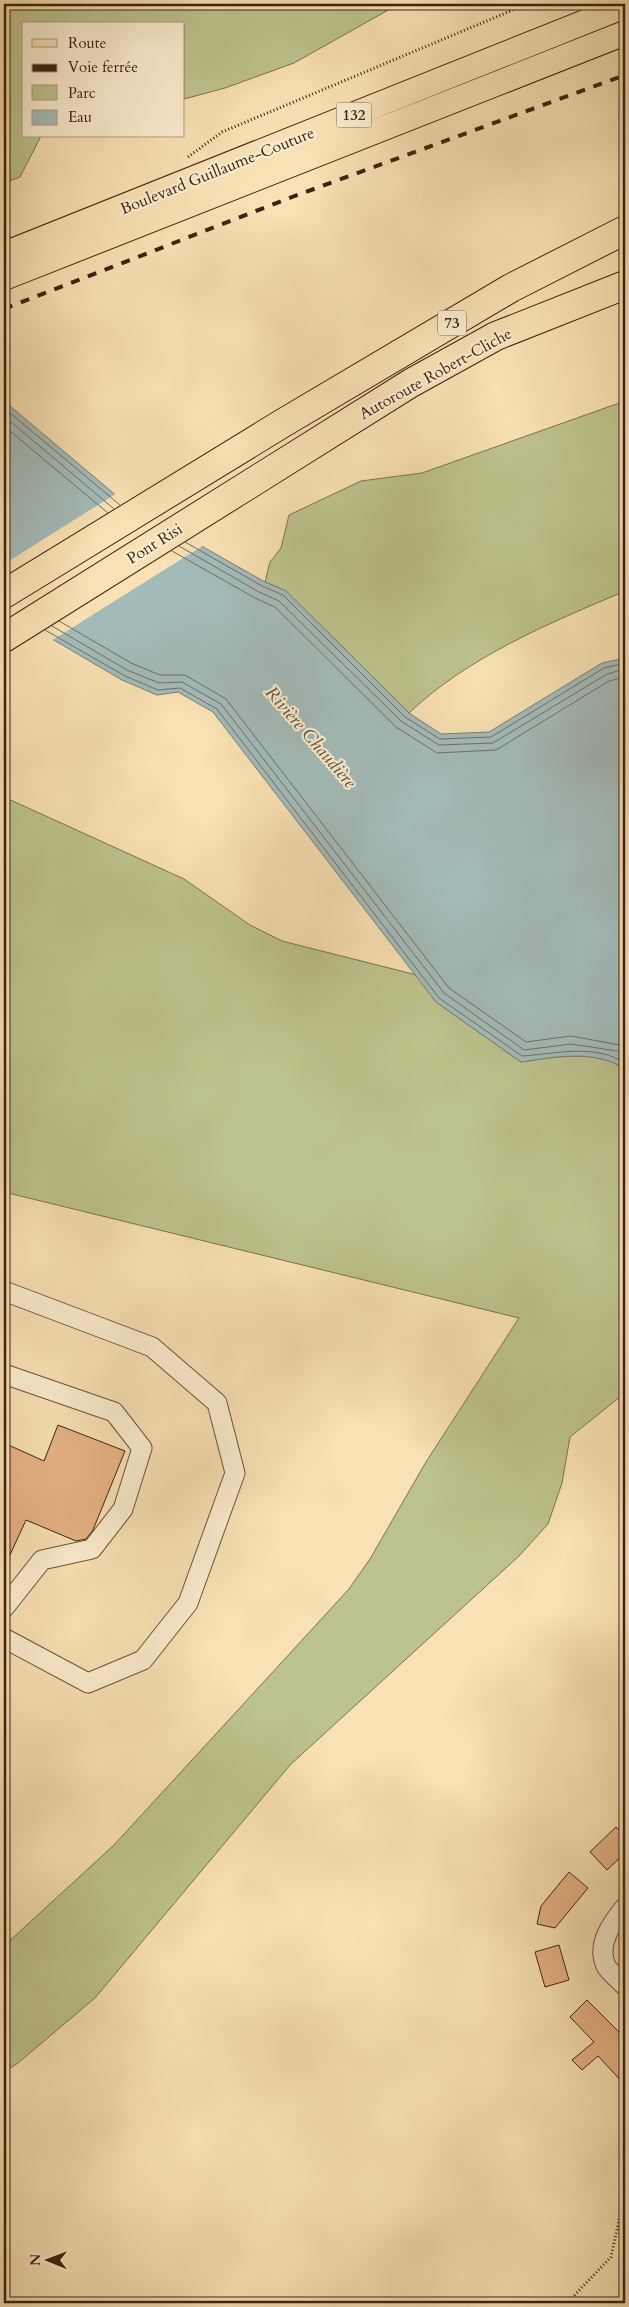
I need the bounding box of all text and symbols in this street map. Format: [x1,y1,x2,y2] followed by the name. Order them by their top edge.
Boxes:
[22,22,185,138] legend
[68,33,106,53] text: Route
[68,57,138,77] text: Voie ferrée
[68,83,96,103] text: Parc
[336,102,372,128] road number: 132
[68,107,92,127] text: Eau
[117,122,318,220] street label: Boulevard Guillaume-Couture
[438,310,466,336] road number: 73
[355,323,516,425] street label: Autoroute Robert-Cliche
[122,518,187,570] street label: Pont Risi
[259,681,363,795] water label: Rivière Chaudière
[22,2234,72,2284] north arrow
[26,2254,45,2266] text: N

